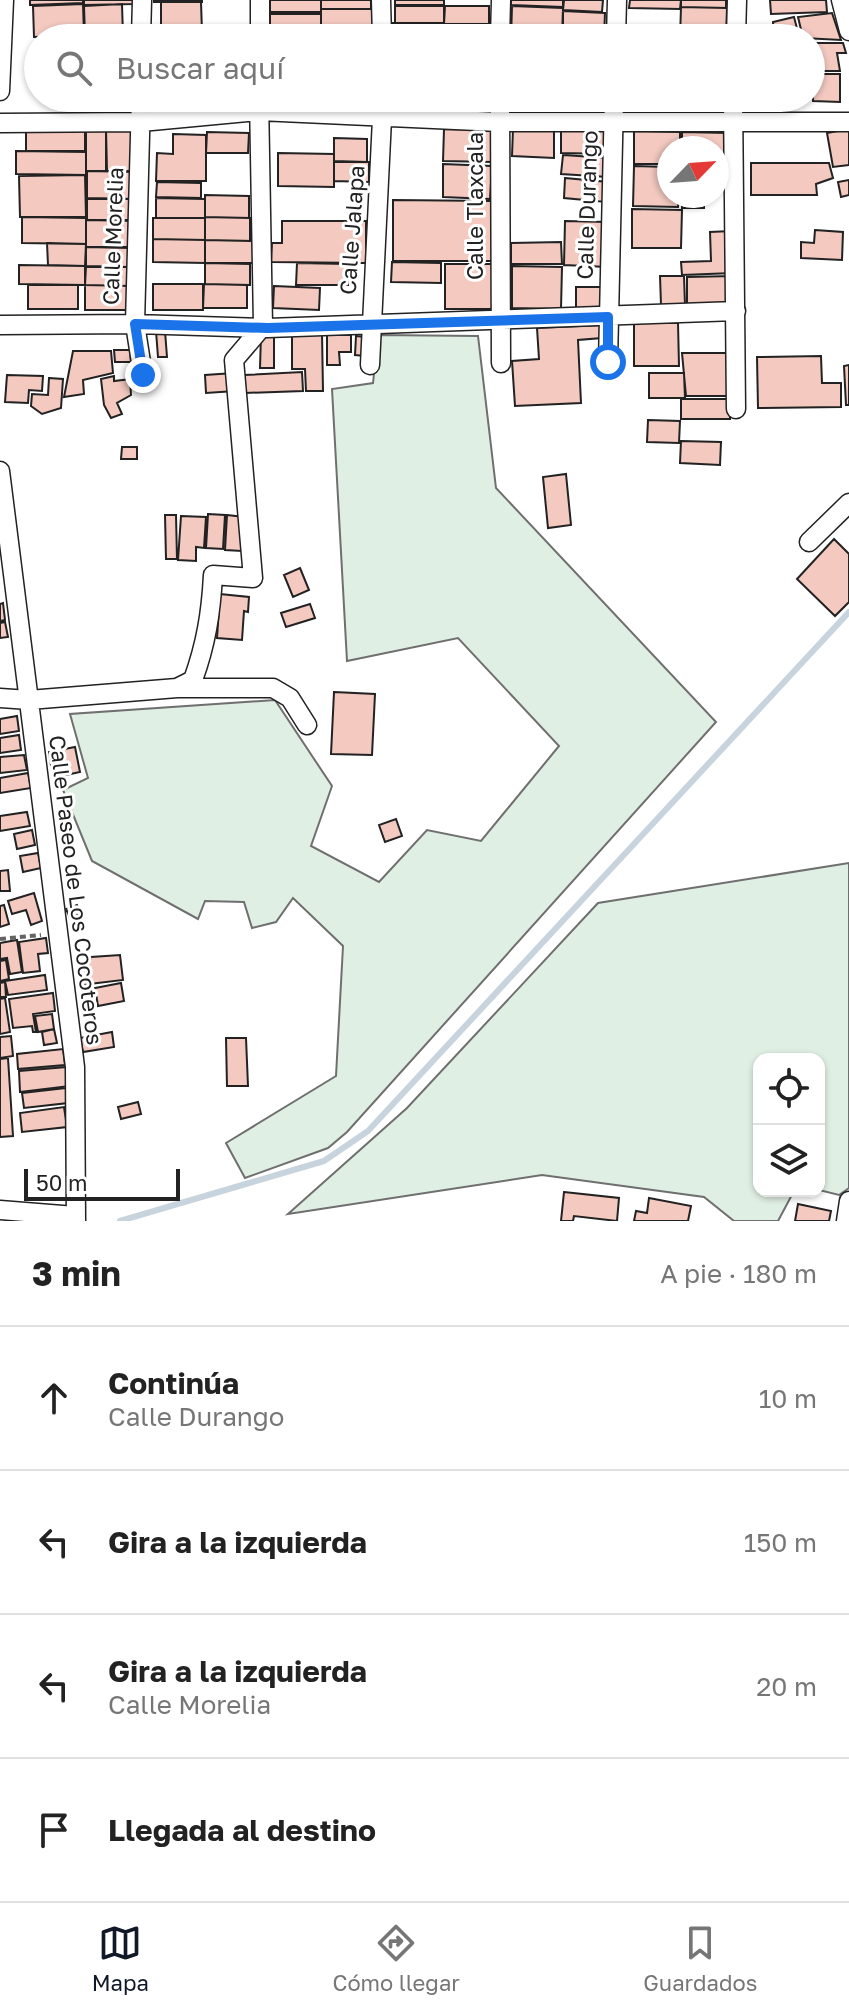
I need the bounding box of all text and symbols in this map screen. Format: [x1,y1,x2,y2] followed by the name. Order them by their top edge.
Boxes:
[24,24,825,112] search box
[52,46,96,90] icon: search
[116,50,284,86] text: Buscar aquí
[570,130,603,280] street label: Calle Durango
[461,132,488,280] street label: Calle Tlaxcala
[657,136,729,208] north arrow
[334,164,369,296] street label: Calle Jalapa
[97,166,128,305] street label: Calle Morelia
[590,344,626,380] route start
[125,357,161,393] route end
[44,734,109,1046] street label: Calle Paseo de Los Cocoteros
[753,1053,825,1197] map controls
[753,1053,825,1125] button: locate
[753,1125,825,1197] button: layers
[24,1165,180,1201] scale bar
[36,1169,87,1196] text: 50 m
[32,1253,121,1293] text: 3 min
[660,1258,817,1289] text: A pie · 180 m
[108,1365,239,1401] text: Continúa
[32,1376,76,1420] icon: ahead
[759,1383,817,1414] text: 10 m
[108,1401,284,1432] text: Calle Durango
[32,1520,76,1564] icon: left
[108,1524,367,1560] text: Gira a la izquierda
[744,1527,817,1558] text: 150 m
[108,1653,367,1689] text: Gira a la izquierda
[32,1664,76,1708] icon: left
[756,1671,817,1702] text: 20 m
[108,1689,271,1720] text: Calle Morelia
[32,1808,76,1852] icon: arrive
[108,1812,376,1848] text: Llegada al destino
[92,1921,149,1996] tab: Mapa
[332,1921,460,1996] tab: Cómo llegar
[643,1921,757,1996] tab: Guardados

